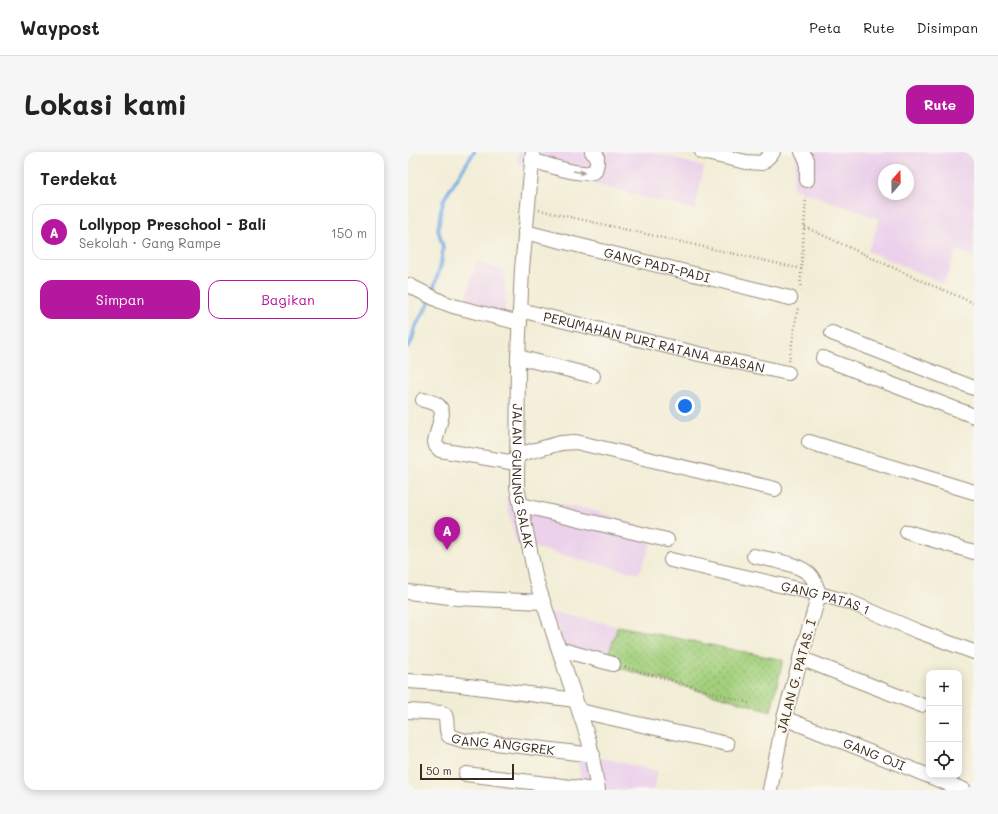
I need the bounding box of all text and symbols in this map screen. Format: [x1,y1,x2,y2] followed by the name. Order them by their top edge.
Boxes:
[20,15,100,40] text: Waypost
[809,18,841,37] text: Peta
[863,18,895,37] text: Rute
[917,18,978,37] text: Disimpan
[906,85,974,124] button: Rute
[24,86,187,122] text: Lokasi kami
[878,164,914,200] north arrow
[40,167,117,189] text: Terdekat
[573,169,585,175] one-way arrow
[79,214,267,234] text: Lollypop Preschool - Bali
[49,224,59,241] text: A
[331,224,367,241] text: 150 m
[79,234,221,251] text: Sekolah · Gang Rampe
[602,243,712,286] street label: GANG PADI-PADI
[40,280,200,319] button: Simpan
[208,280,368,319] button: Bagikan
[542,307,767,376] street label: PERUMAHAN PURI RATANA ABASAN
[675,396,695,416] your location
[509,403,538,550] street label: JALAN GUNUNG SALAK
[434,517,460,550] pin: A
[780,577,873,618] street label: GANG PATAS 1
[772,617,819,734] street label: JALAN G. PATAS. I
[926,670,962,778] map controls
[926,670,962,706] button: +
[926,706,962,742] button: −
[449,728,556,758] street label: GANG ANGGREK
[841,734,908,774] street label: GANG OJI
[926,742,962,778] button: locate
[420,762,514,781] scale bar
[426,763,452,778] text: 50 m

